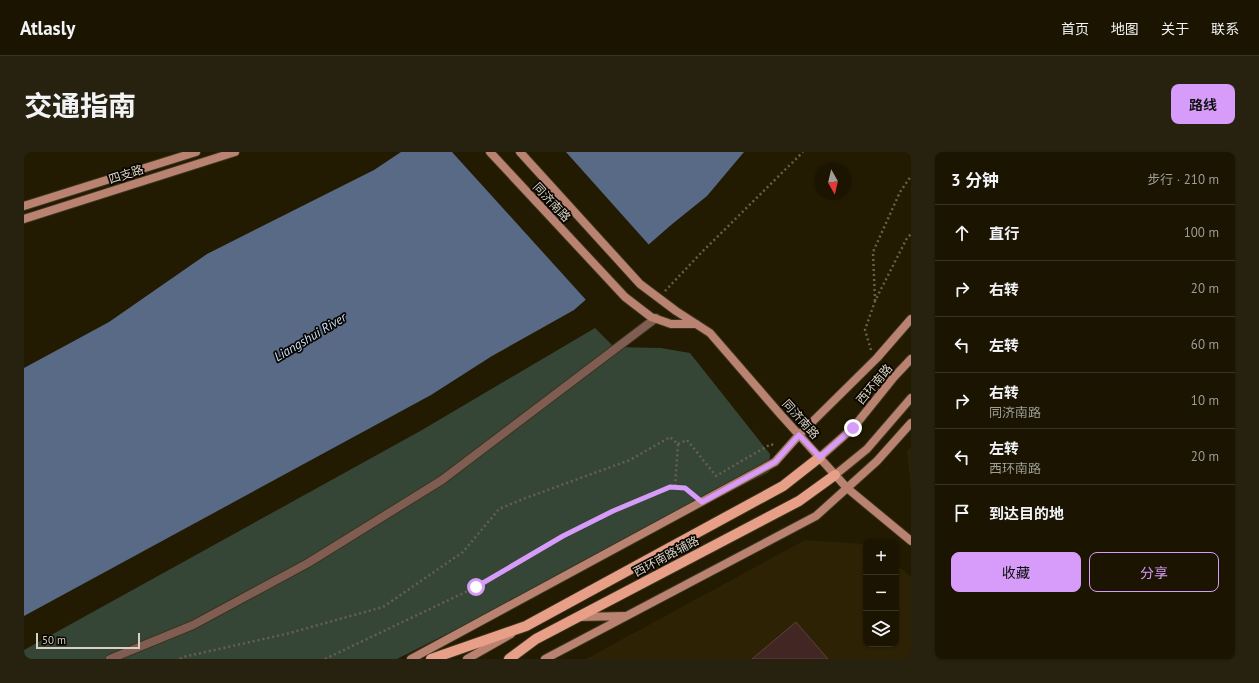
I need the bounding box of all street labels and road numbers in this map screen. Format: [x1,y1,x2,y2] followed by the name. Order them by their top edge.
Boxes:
[107,161,145,187] street label: 四支路
[530,179,574,225] street label: 同济南路
[853,361,895,407] street label: 西环南路
[779,396,823,442] street label: 同济南路
[631,532,701,580] street label: 西环南路辅路

